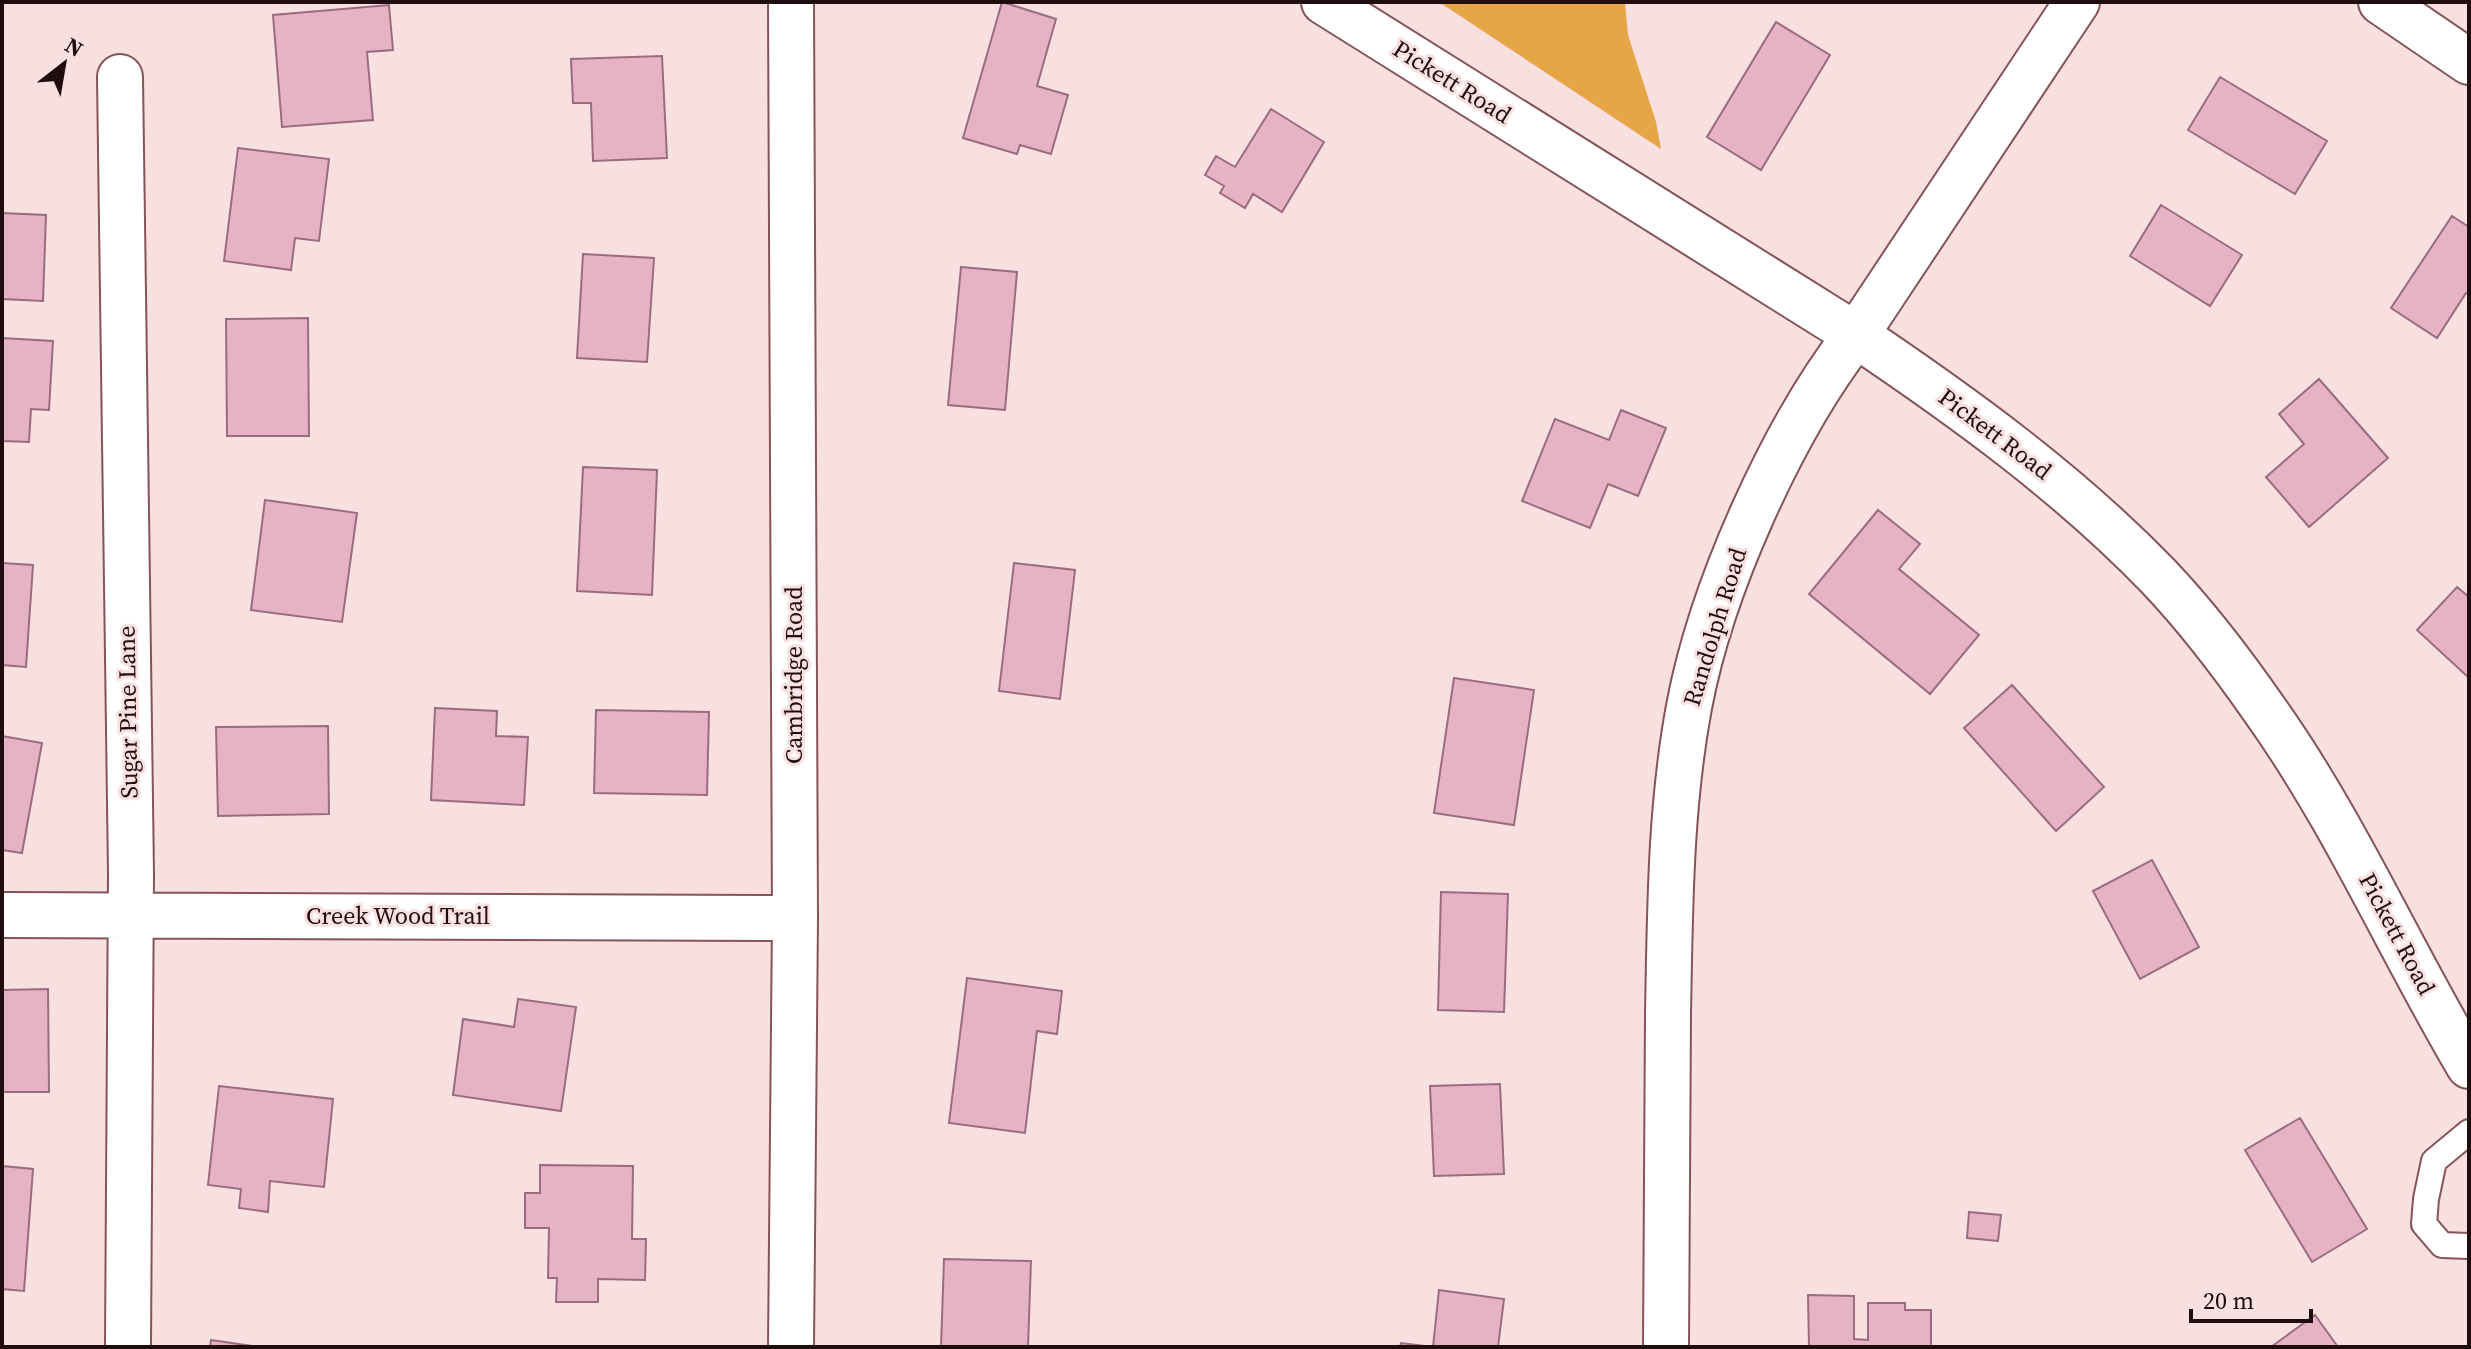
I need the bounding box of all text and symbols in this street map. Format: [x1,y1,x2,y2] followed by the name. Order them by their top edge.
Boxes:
[24,24,104,104] north arrow
[60,30,89,64] text: N
[1387,32,1518,131] street label: Pickett Road
[1932,380,2059,487] street label: Pickett Road
[1675,543,1754,710] street label: Randolph Road
[777,586,810,764] street label: Cambridge Road
[109,625,146,799] street label: Sugar Pine Lane
[2351,867,2444,1001] street label: Pickett Road
[306,899,490,932] street label: Creek Wood Trail
[2191,1273,2311,1323] scale bar
[2203,1284,2254,1317] text: 20 m

